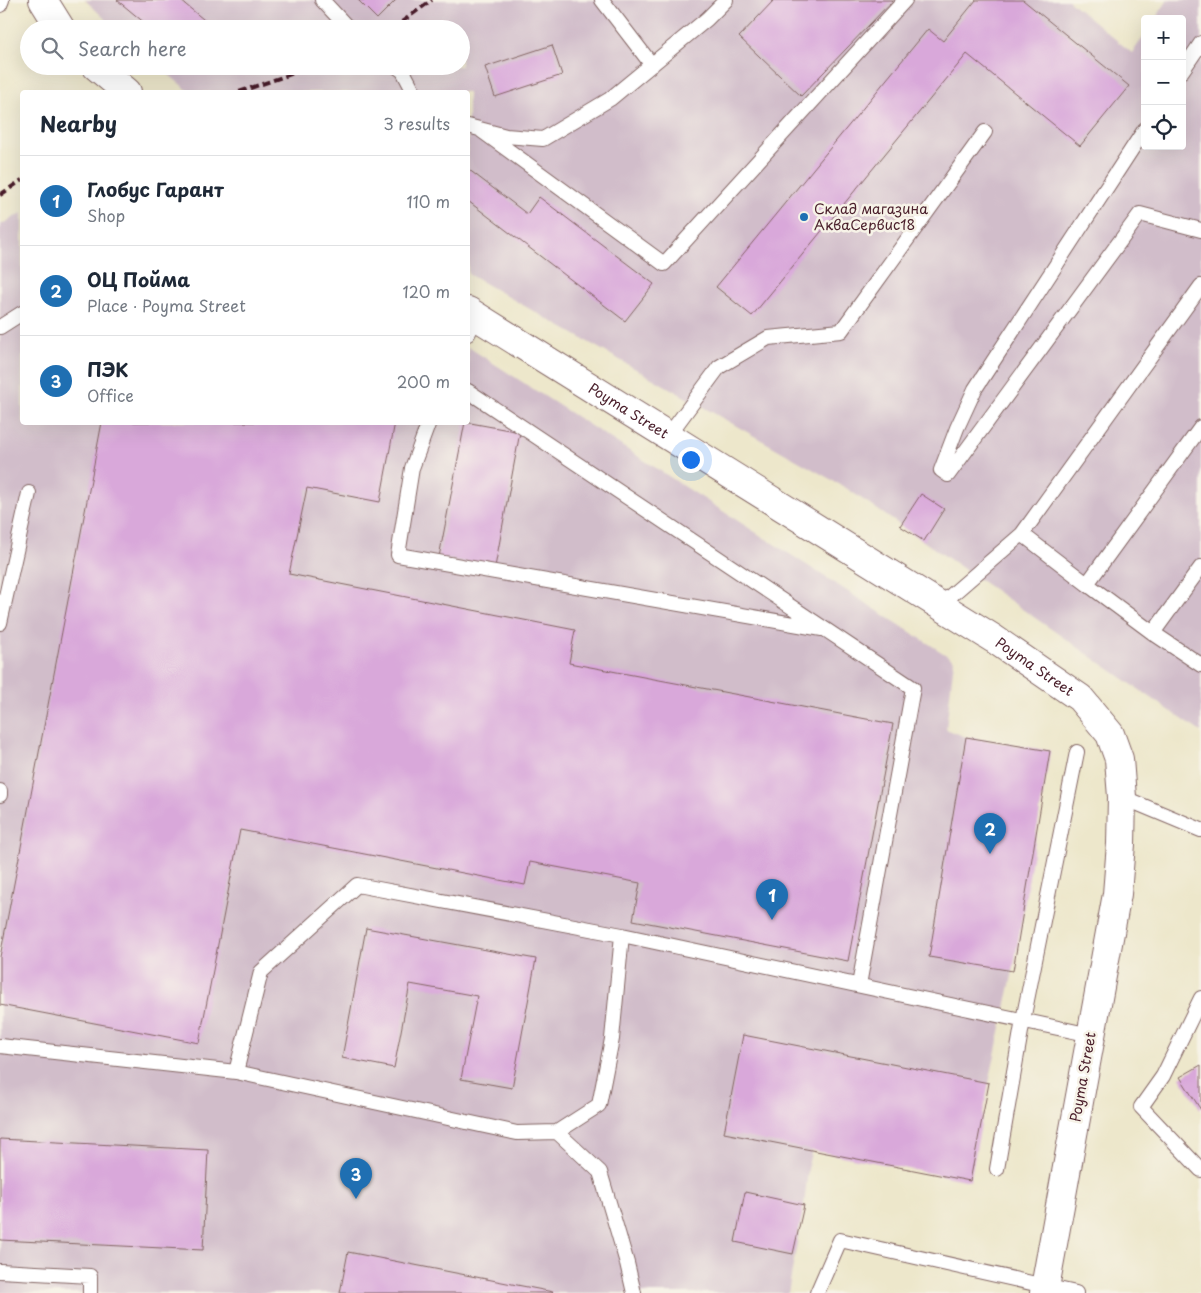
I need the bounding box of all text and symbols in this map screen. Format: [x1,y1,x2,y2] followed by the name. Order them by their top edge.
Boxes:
[1141,15,1186,150] map controls
[1141,15,1186,60] button: +
[20,20,470,75] search box
[38,34,66,62] icon: search
[78,34,187,62] text: Search here
[1141,60,1186,105] button: −
[1141,105,1186,150] button: locate
[40,107,117,139] text: Nearby
[383,111,450,135] text: 3 results
[87,175,224,203] text: Глобус Гарант
[52,189,60,213] text: 1
[407,189,450,213] text: 110 m
[814,198,928,235] place label: Склад магазина АкваСервис18
[87,203,125,227] text: Shop
[798,211,810,223] marker: Склад магазина АкваСервис18
[87,265,190,293] text: ОЦ Пойма
[50,279,62,303] text: 2
[403,279,450,303] text: 120 m
[87,293,246,317] text: Place · Poyma Street
[87,355,128,383] text: ПЭК
[51,369,61,393] text: 3
[397,369,450,393] text: 200 m
[585,378,673,444] street label: Poyma Street
[87,383,134,407] text: Office
[678,447,704,473] your location
[991,632,1078,701] street label: Poyma Street
[974,813,1006,854] pin: 2
[756,879,788,920] pin: 1
[1064,1030,1101,1123] street label: Poyma Street
[340,1158,372,1199] pin: 3

